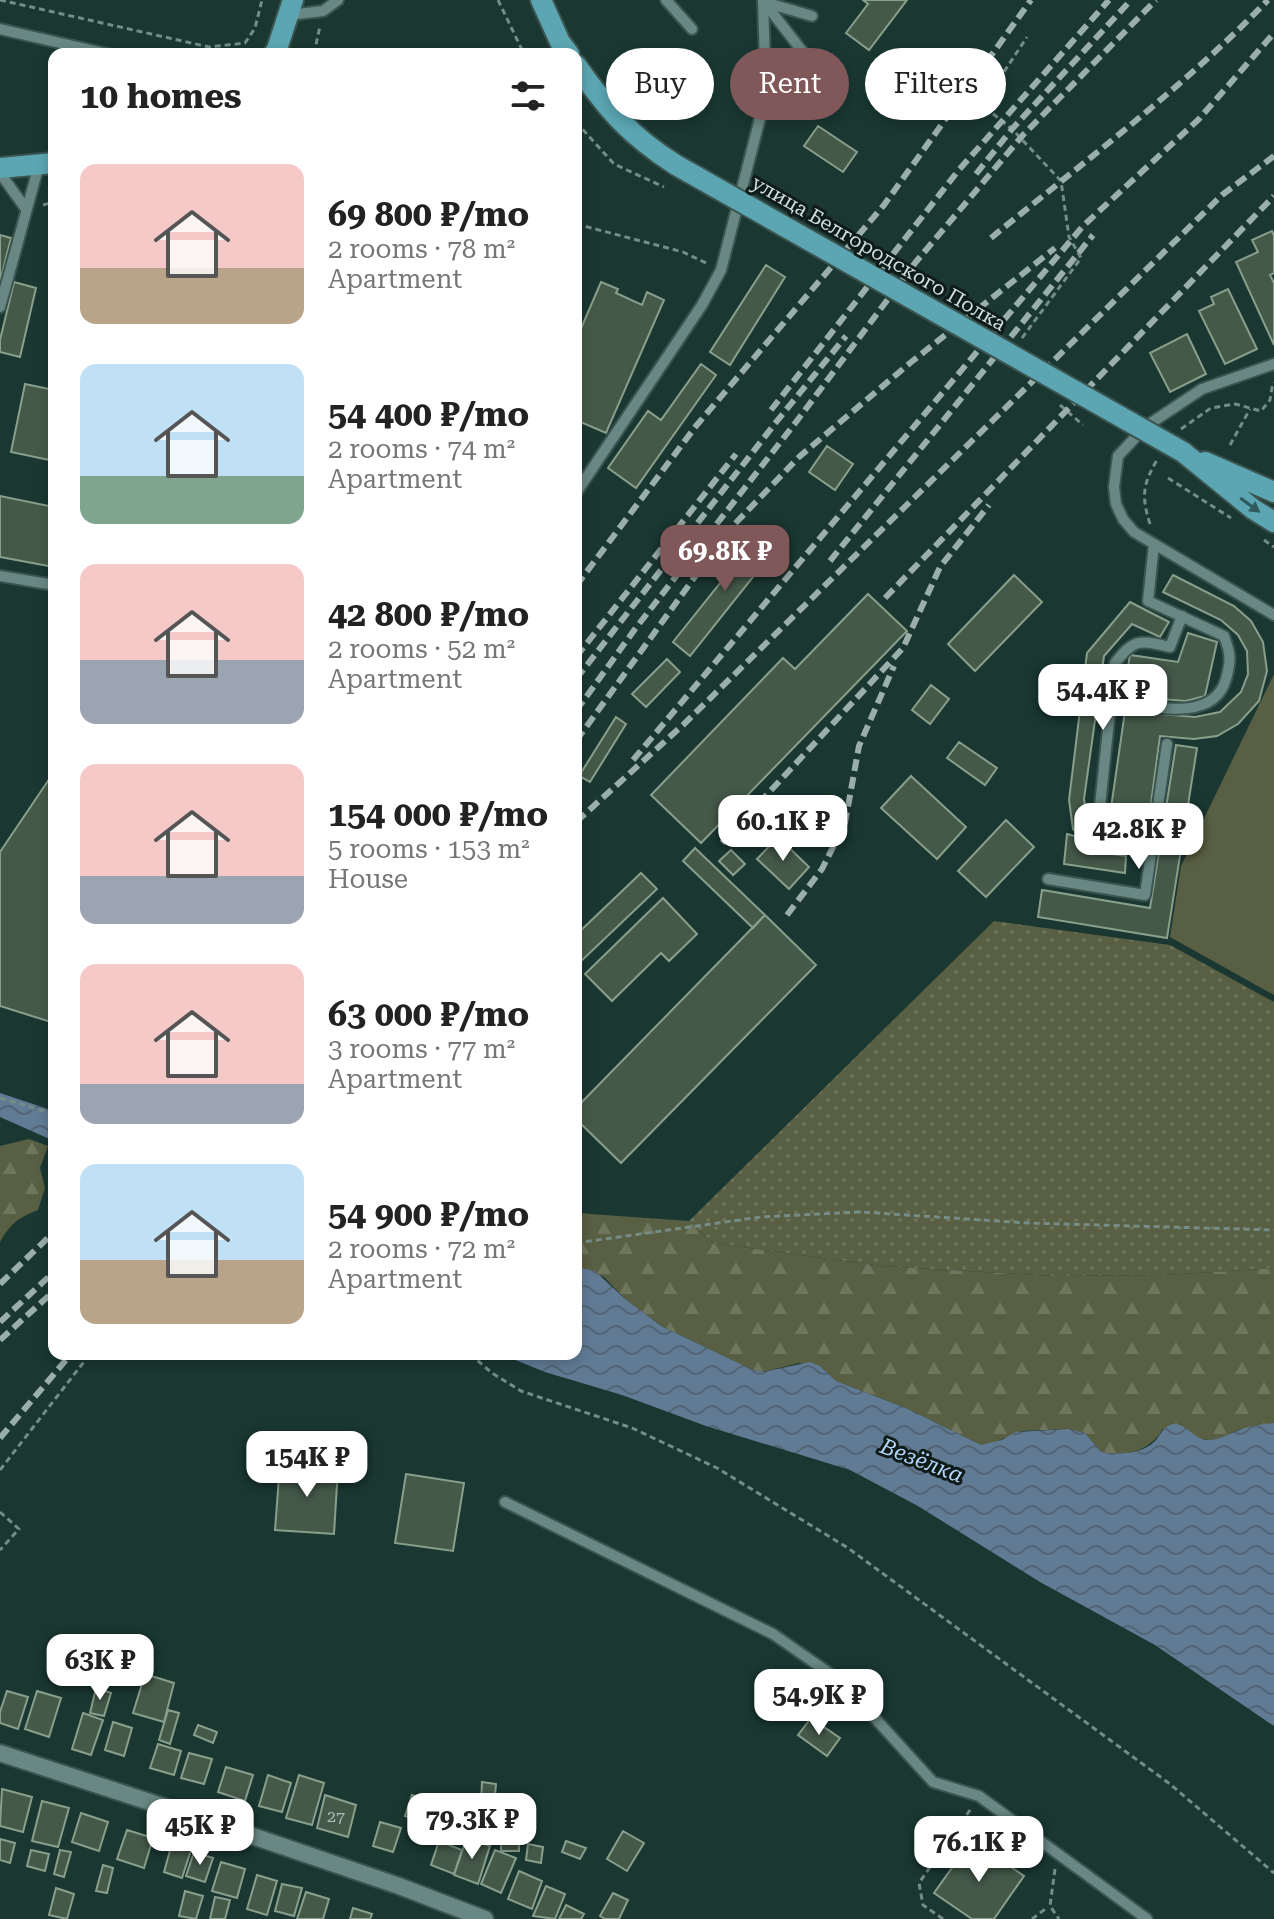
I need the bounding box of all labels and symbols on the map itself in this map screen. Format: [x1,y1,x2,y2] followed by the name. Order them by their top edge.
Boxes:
[748,170,1011,336] street label: улица Белгородского Полка
[1239,497,1260,513] one-way arrow
[651,525,799,593] pin: 69.8K ₽
[1029,664,1177,732] pin: 54.4K ₽
[709,795,857,863] pin: 60.1K ₽
[1065,803,1213,871] pin: 42.8K ₽
[242,1431,372,1499] pin: 154K ₽
[876,1433,967,1488] water label: Везёлка
[44,1634,156,1702] pin: 63K ₽
[745,1669,893,1737] pin: 54.9K ₽
[398,1793,546,1861] pin: 79.3K ₽
[144,1799,256,1867] pin: 45K ₽
[327,1807,345,1826] house number: 27
[905,1816,1053,1884] pin: 76.1K ₽

